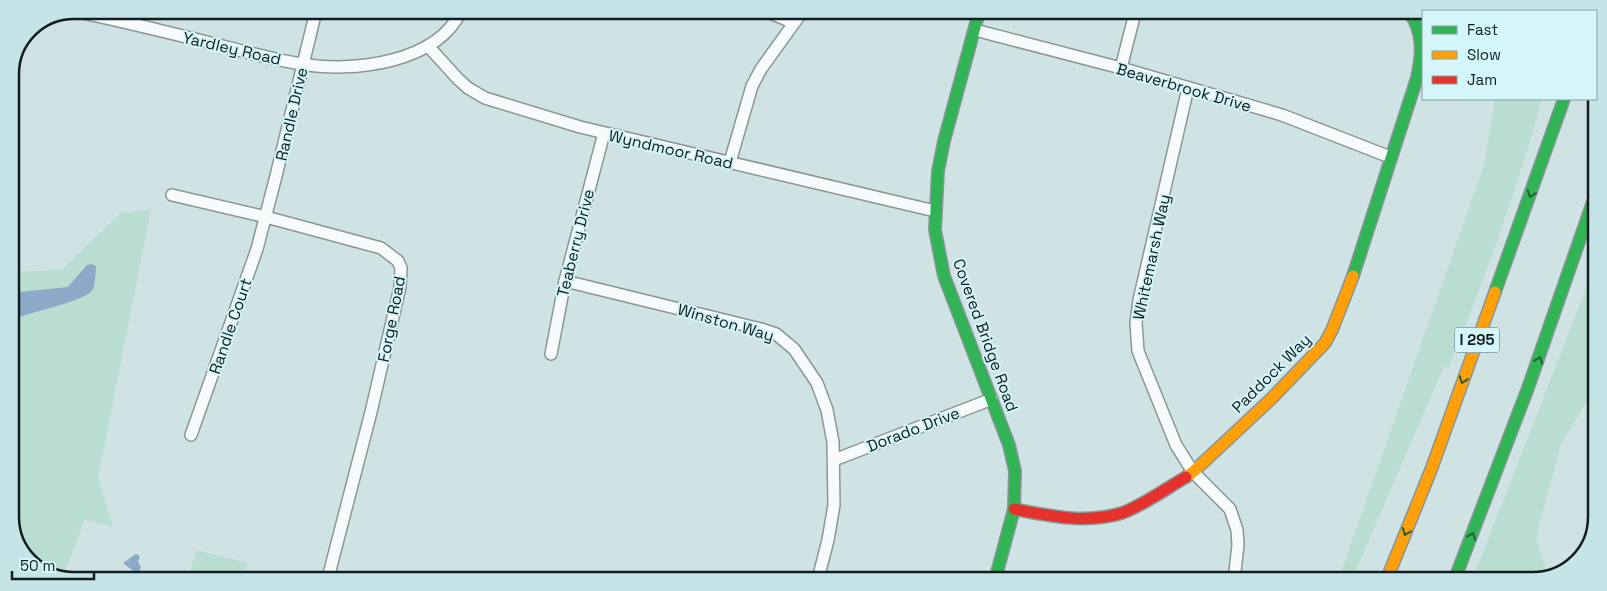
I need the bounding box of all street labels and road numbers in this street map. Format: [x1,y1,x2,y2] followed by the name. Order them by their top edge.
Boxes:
[181,27,283,70] street label: Yardley Road
[1114,58,1254,117] street label: Beaverbrook Drive
[271,65,312,163] street label: Randle Drive
[607,125,735,174] street label: Wyndmoor Road
[552,187,599,299] street label: Teaberry Drive
[1128,192,1175,322] street label: Whitemarsh Way
[948,256,1023,415] street label: Covered Bridge Road
[373,274,410,364] street label: Forge Road
[204,275,257,377] street label: Randle Court
[675,299,777,346] street label: Winston Way
[1454,328,1500,352] road number: I 295
[1227,329,1315,417] street label: Paddock Way
[864,402,963,457] street label: Dorado Drive

